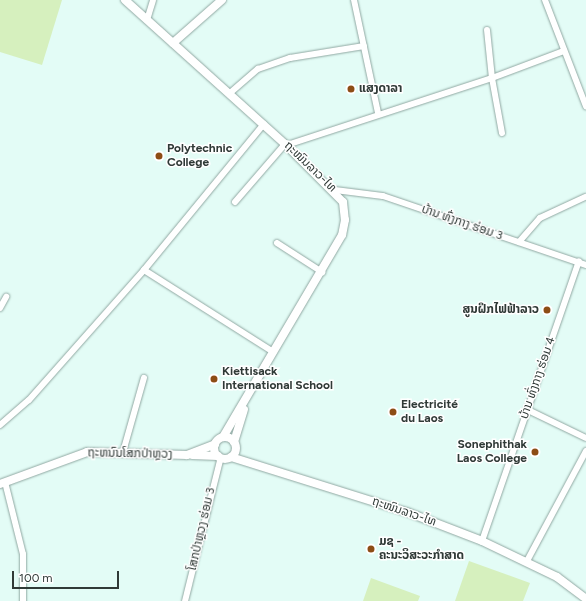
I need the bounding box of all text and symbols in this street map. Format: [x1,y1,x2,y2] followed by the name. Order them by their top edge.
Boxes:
[359,82,402,96] place label: ແສງດາລາ
[346,84,356,94] marker: ແສງດາລາ
[281,139,339,195] street label: ຖະໜົນລາວ-ໄທ
[167,142,232,170] place label: Polytechnic College
[154,151,164,161] marker: Polytechnic College
[419,202,505,244] street label: ບ້ານ ທົ່ງກາງ ຮ່ອມ 3
[463,303,539,317] place label: ສູນຝຶກໄຟຟ້າລາວ
[542,305,552,315] marker: ສູນຝຶກໄຟຟ້າລາວ
[517,335,559,421] street label: ບ້ານ ທົ່ງກາງ ຮ່ອມ 4
[222,365,333,393] place label: Kiettisack International School
[209,374,219,384] marker: Kiettisack International School
[401,398,458,426] place label: Electricité du Laos
[388,407,398,417] marker: Electricité du Laos
[457,438,527,466] place label: Sonephithak Laos College
[87,446,173,462] street label: ຖະຫນົນໂສກປ່າຫຼວງ
[530,447,540,457] marker: Sonephithak Laos College
[185,486,219,572] street label: ໂສກປ່າຫຼວງ ຮ່ອມ 3
[370,494,438,530] street label: ຖະໜົນລາວ-ໄທ
[379,535,464,563] place label: ມຊ - ຄະນະວິສະວະກຳສາດ
[366,544,376,554] marker: ມຊ - ຄະນະວິສະວະກຳສາດ
[14,563,121,589] scale bar
[19,571,53,585] text: 100 m

